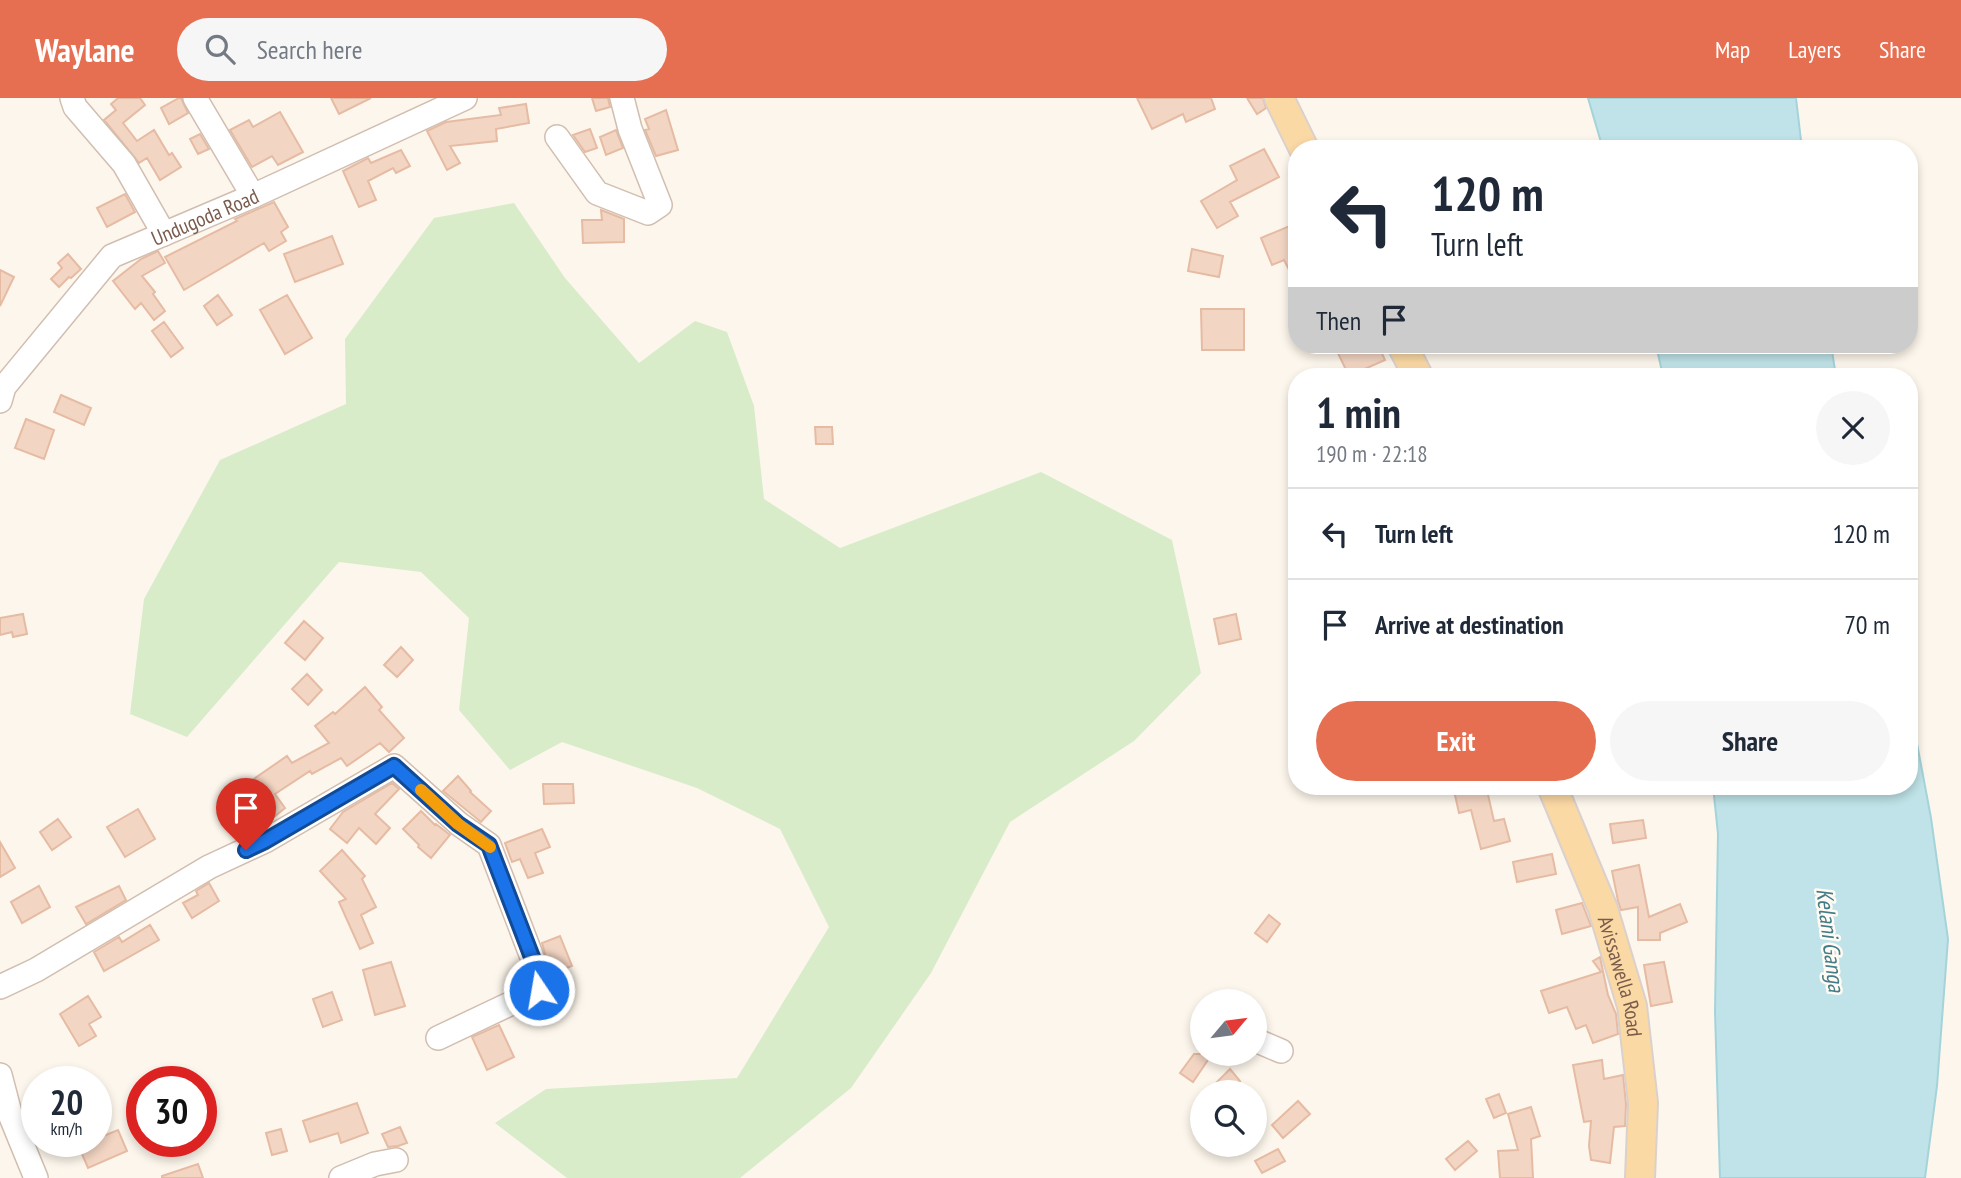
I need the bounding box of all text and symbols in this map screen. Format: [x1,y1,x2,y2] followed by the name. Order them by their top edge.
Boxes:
[177,18,667,81] search box
[35,28,135,71] text: Waylane
[201,30,239,68] icon: search
[257,33,362,66] text: Search here
[1715,34,1750,65] text: Map
[1788,34,1841,65] text: Layers
[1879,34,1926,65] text: Share
[1431,161,1544,225] text: 120 m
[1316,168,1407,259] icon: left
[147,182,263,251] street label: Undugoda Road
[1431,223,1523,265] text: Turn left
[1375,301,1413,339] icon: arrive
[1316,304,1361,337] text: Then
[1316,385,1401,440] text: 1 min
[1816,391,1890,465] button: close
[1316,439,1428,468] text: 190 m · 22:18
[1316,515,1354,553] icon: left
[1375,517,1453,550] text: Turn left
[1832,517,1890,550] text: 120 m
[1316,606,1354,644] icon: arrive
[1375,608,1564,641] text: Arrive at destination
[1844,608,1890,641] text: 70 m
[1316,701,1596,781] button: Exit
[1610,701,1890,781] button: Share
[216,778,276,850] pin
[227,789,265,827] icon: arrive
[1810,887,1852,995] water label: Kelani Ganga
[1592,913,1649,1038] street label: Avissawella Road
[502,953,576,1027] position arrow
[1190,989,1267,1066] north arrow
[1190,989,1267,1157] map controls
[126,1066,217,1157] speed limit sign: 30
[50,1079,83,1125] text: 20
[1190,1080,1267,1157] button: search
[51,1117,82,1140] text: km/h

